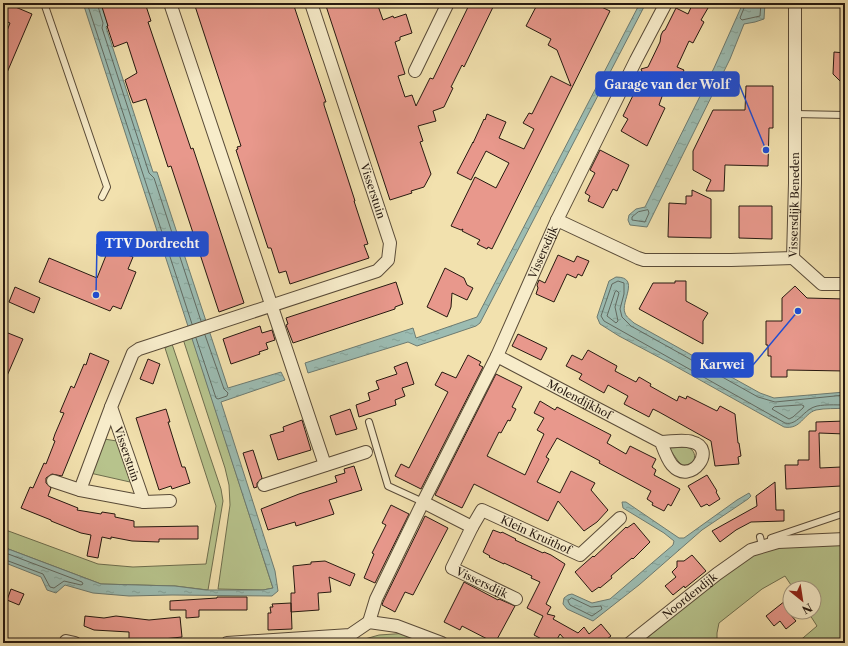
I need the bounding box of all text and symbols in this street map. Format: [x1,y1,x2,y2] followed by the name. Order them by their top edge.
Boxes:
[596,72,739,96] callout: Garage van der Wolf
[604,77,732,92] text: Garage van der Wolf
[786,152,802,259] street label: Vissersdijk Beneden
[357,161,389,221] street label: Visserstuin
[525,223,561,282] street label: Vissersdijk
[97,232,208,256] callout: TTV Dordrecht
[105,236,199,251] text: TTV Dordrecht
[692,353,753,377] callout: Karwei
[700,357,745,372] text: Karwei
[545,376,616,423] street label: Molendijkhof
[111,424,143,483] street label: Visserstuin
[498,513,575,558] street label: Klein Kruithof
[453,564,511,601] street label: Vissersdijk
[659,569,720,622] street label: Noordendijk
[782,580,822,620] north arrow
[799,600,815,617] text: N

